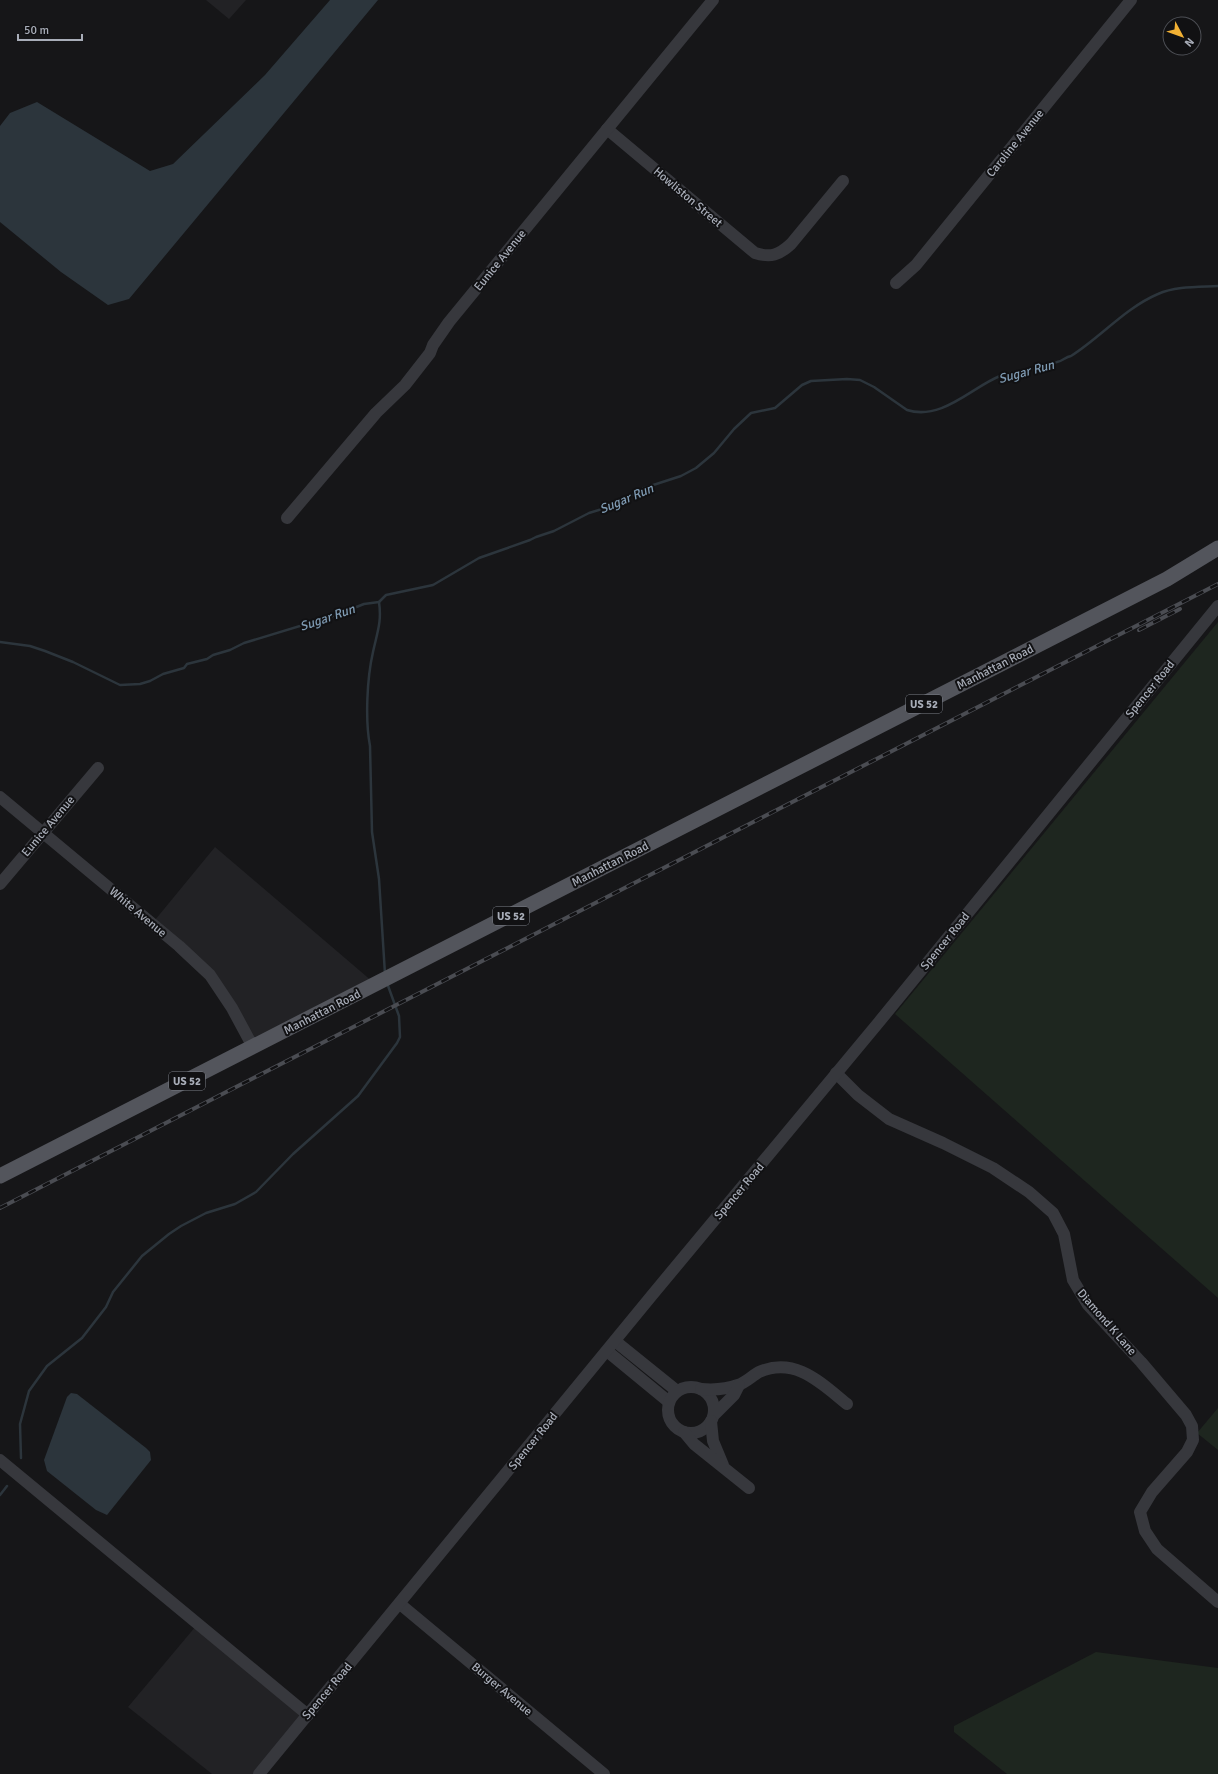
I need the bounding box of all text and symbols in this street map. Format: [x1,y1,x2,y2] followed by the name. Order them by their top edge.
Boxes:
[18,16,82,42] scale bar
[1162,16,1202,56] north arrow
[24,23,49,38] text: 50 m
[1182,35,1197,49] text: N
[983,106,1047,180] street label: Caroline Avenue
[650,164,725,231] street label: Howliston Street
[471,227,530,294] street label: Eunice Avenue
[997,357,1057,387] water label: Sugar Run
[597,480,657,517] water label: Sugar Run
[298,601,358,635] water label: Sugar Run
[954,642,1036,693] street label: Manhattan Road
[1123,657,1178,721] street label: Spencer Road
[906,695,942,713] road number: US 52
[19,793,78,860] street label: Eunice Avenue
[569,839,651,890] street label: Manhattan Road
[106,884,169,941] street label: White Avenue
[493,907,529,925] road number: US 52
[918,909,973,973] street label: Spencer Road
[281,987,363,1038] street label: Manhattan Road
[169,1072,205,1090] road number: US 52
[711,1160,768,1223] street label: Spencer Road
[1074,1286,1140,1359] street label: Diamond K Lane
[506,1409,561,1473] street label: Spencer Road
[299,1660,356,1723] street label: Spencer Road
[468,1660,535,1719] street label: Burger Avenue

